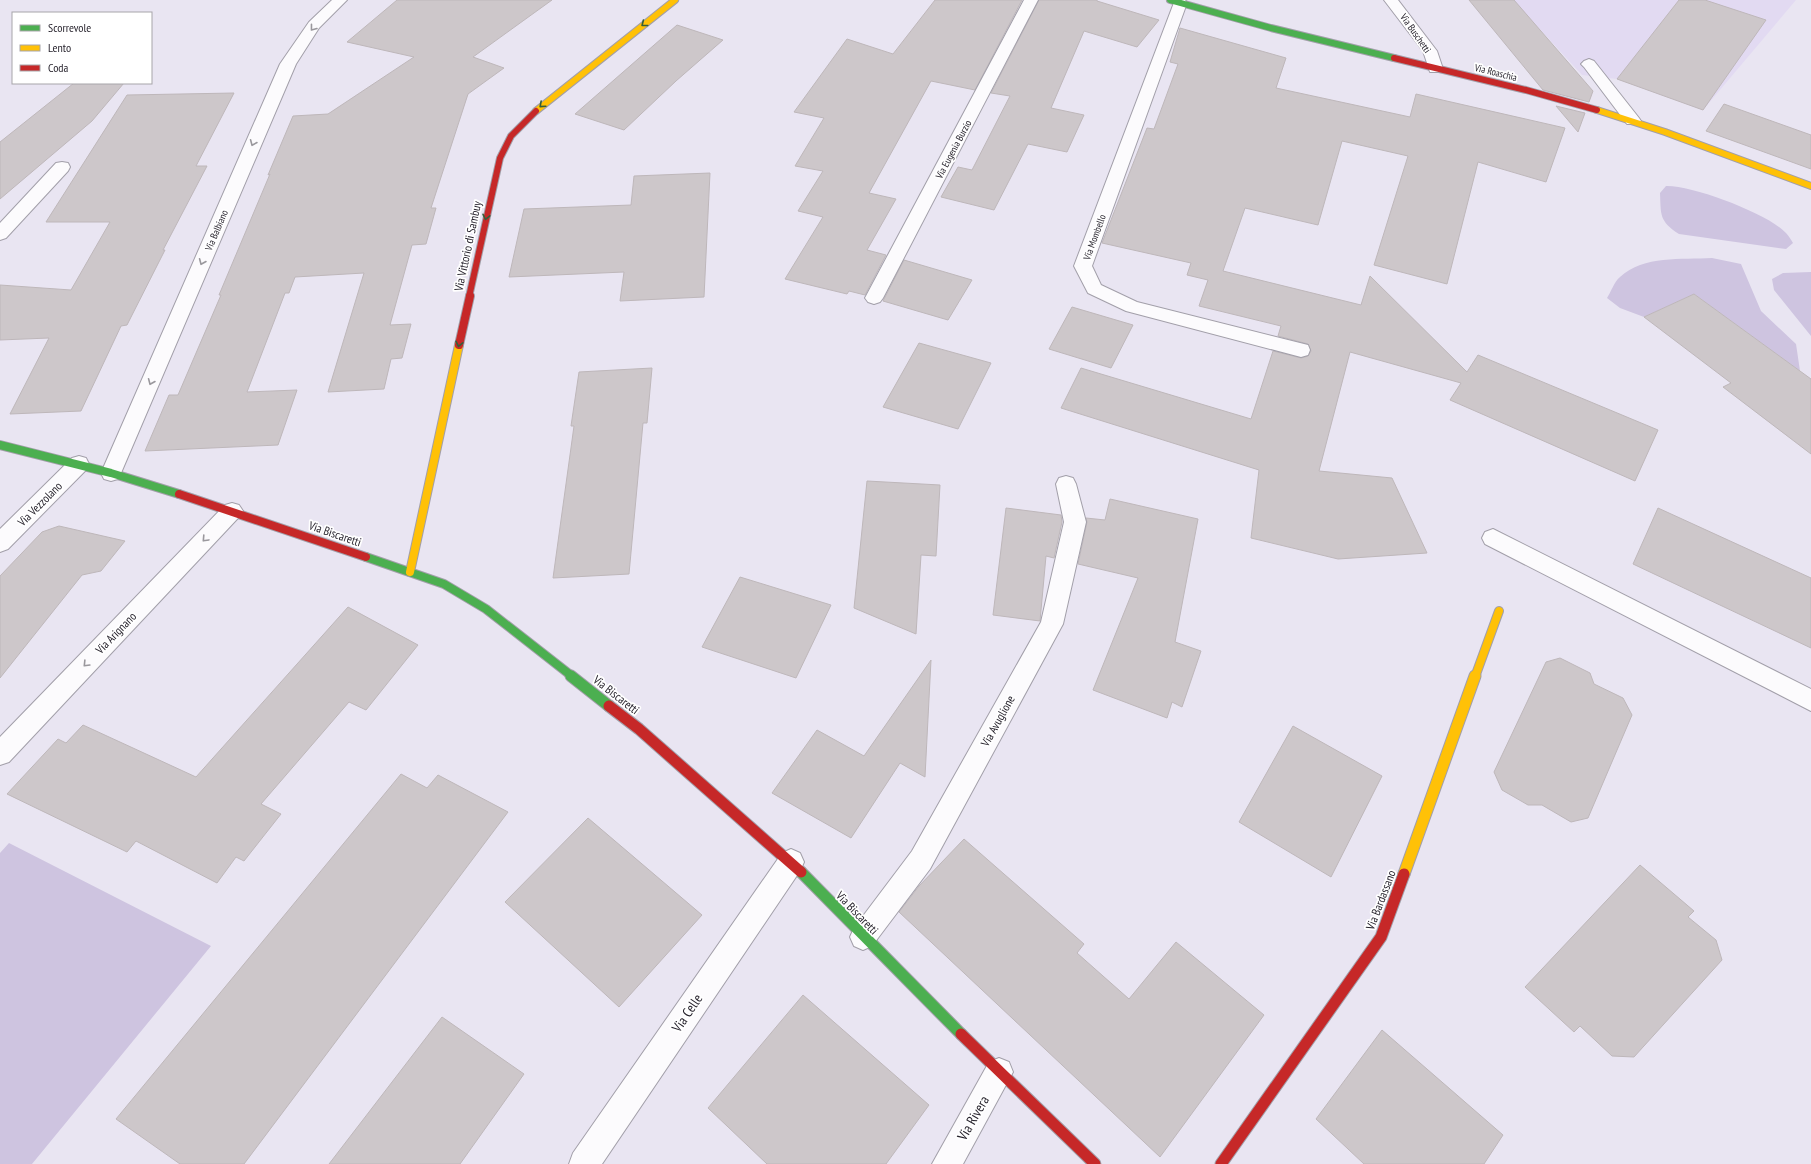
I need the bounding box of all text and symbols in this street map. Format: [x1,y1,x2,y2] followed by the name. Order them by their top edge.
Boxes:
[1397,10,1434,55] street label: Via Buschetti
[12,12,152,84] legend
[642,19,649,26] one-way arrow
[48,20,91,35] text: Scorrevole
[310,24,318,31] one-way arrow
[48,40,71,55] text: Lento
[48,60,69,75] text: Coda
[1472,61,1518,84] street label: Via Roaschia
[540,100,547,107] one-way arrow
[932,118,974,182] street label: Via Eugenia Burzio
[250,138,258,146] one-way arrow
[450,199,484,293] street label: Via Vittorio di Sambuy
[202,208,231,254] street label: Via Balbiano
[1080,213,1109,263] street label: Via Mombello
[483,214,491,221] one-way arrow
[199,258,207,266] one-way arrow
[455,341,463,348] one-way arrow
[147,378,155,385] one-way arrow
[14,478,65,530] street label: Via Vezzolano
[306,517,363,549] street label: Via Biscaretti
[202,534,210,542] one-way arrow
[91,609,139,657] street label: Via Arignano
[83,659,91,667] one-way arrow
[589,671,642,717] street label: Via Biscaretti
[977,692,1018,750] street label: Via Avuglione
[1362,868,1399,933] street label: Via Bardassano
[832,887,882,937] street label: Via Biscaretti
[667,990,706,1036] street label: Via Celle
[953,1092,993,1144] street label: Via Rivera

